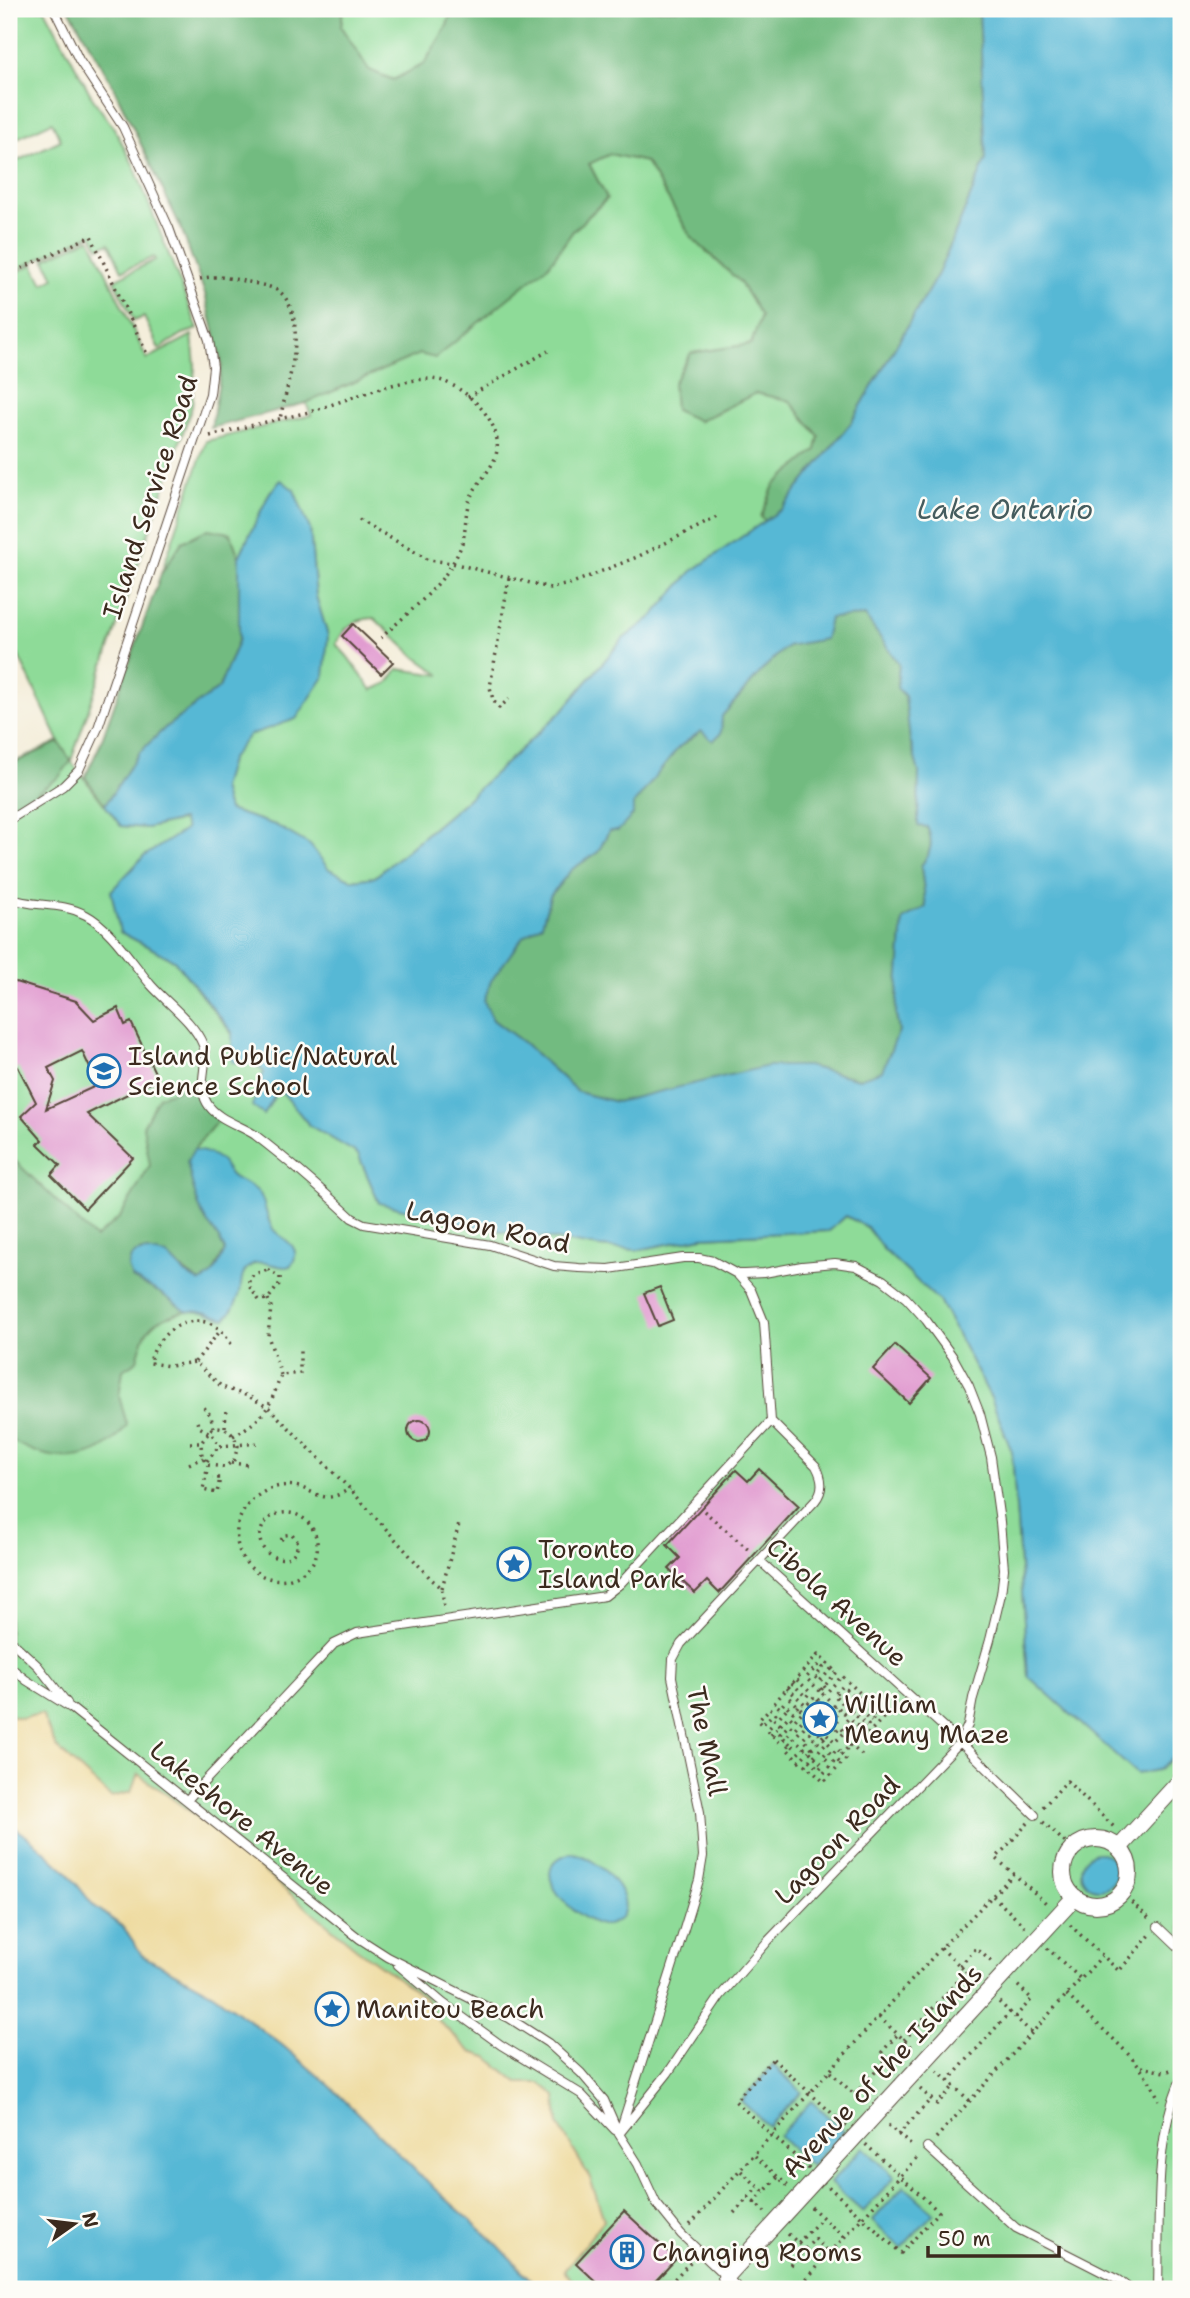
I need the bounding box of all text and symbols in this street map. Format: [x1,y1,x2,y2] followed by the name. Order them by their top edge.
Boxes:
[94,371,205,623] street label: Island Service Road
[917,490,1093,528] water label: Lake Ontario
[128,1038,397,1103] place label: Island Public/Natural Science School
[85,1052,123,1090] school or university icon: Island Public/Natural Science School
[403,1192,573,1261] street label: Lagoon Road
[759,1529,915,1674] street label: Cibola Avenue
[538,1531,685,1596] place label: Toronto Island Park
[495,1545,533,1583] place icon: Toronto Island Park
[679,1683,736,1799] street label: The Mall
[844,1686,1010,1751] place label: William Meany Maze
[801,1700,839,1738] place icon: William Meany Maze
[143,1732,342,1903] street label: Lakeshore Avenue
[766,1767,907,1912] street label: Lagoon Road
[773,1956,990,2185] street label: Avenue of the Islands
[313,1990,351,2028] place icon: Manitou Beach
[356,1991,544,2026] place label: Manitou Beach
[38,2190,108,2260] north arrow
[76,2210,104,2230] text: N
[928,2214,1059,2258] scale bar
[938,2225,991,2253] text: 50 m
[608,2233,646,2271] building icon: Changing Rooms
[652,2234,862,2269] place label: Changing Rooms

